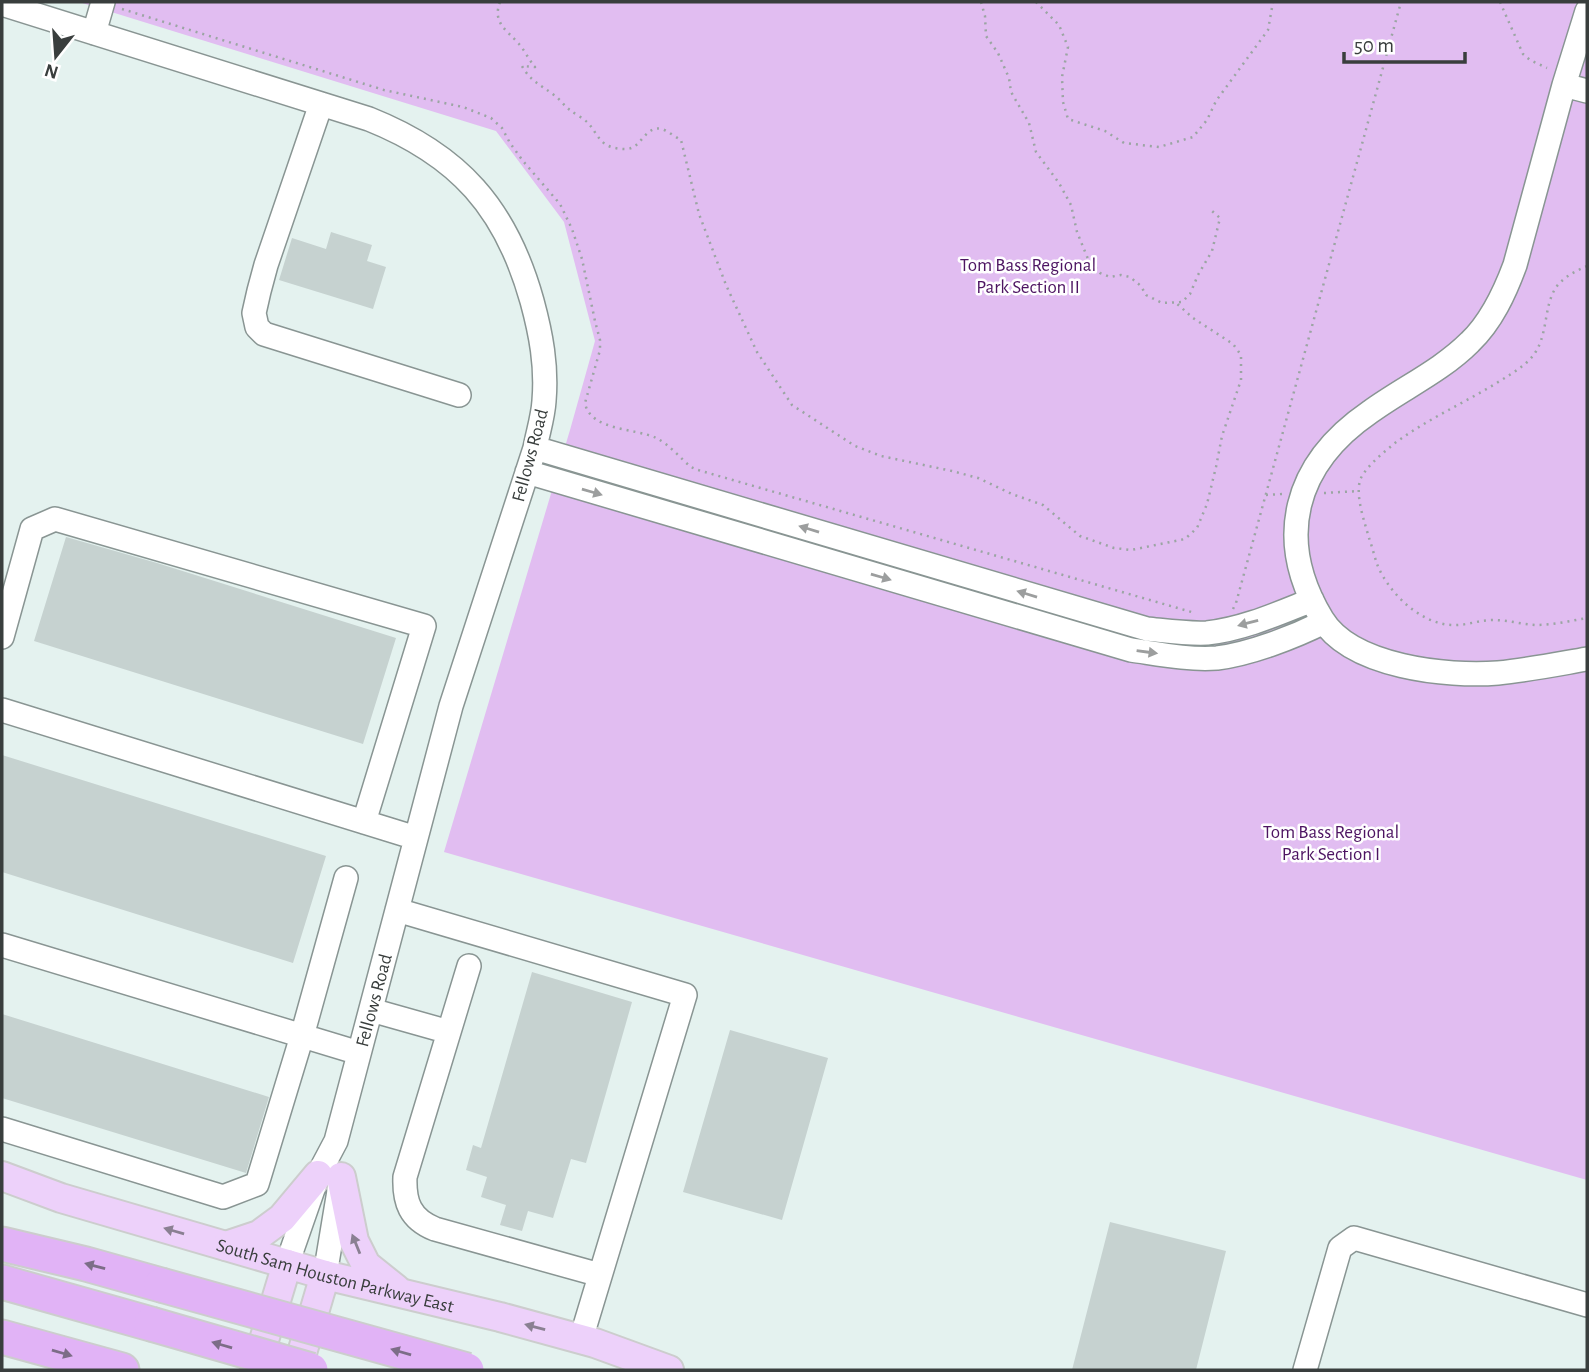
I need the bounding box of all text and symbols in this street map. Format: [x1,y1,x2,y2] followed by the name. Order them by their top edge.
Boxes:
[21,21,91,91] north arrow
[1344,21,1465,65] scale bar
[1354,35,1394,56] text: 50 m
[42,60,61,82] text: N
[960,256,1096,297] park label: Tom Bass Regional Park Section II
[509,407,552,504] street label: Fellows Road
[582,487,603,497] one-way arrow
[798,524,819,534] one-way arrow
[871,572,892,582] one-way arrow
[1016,588,1037,598] one-way arrow
[1237,618,1259,629] one-way arrow
[1136,647,1158,658] one-way arrow
[1263,823,1399,864] park label: Tom Bass Regional Park Section I
[353,952,396,1049] street label: Fellows Road
[163,1226,184,1236] one-way arrow
[351,1233,362,1254] one-way arrow
[214,1236,456,1317] street label: South Sam Houston Parkway East
[84,1260,106,1271] one-way arrow
[524,1321,545,1331] one-way arrow
[211,1339,232,1349] one-way arrow
[390,1346,412,1357] one-way arrow
[51,1349,72,1359] one-way arrow

